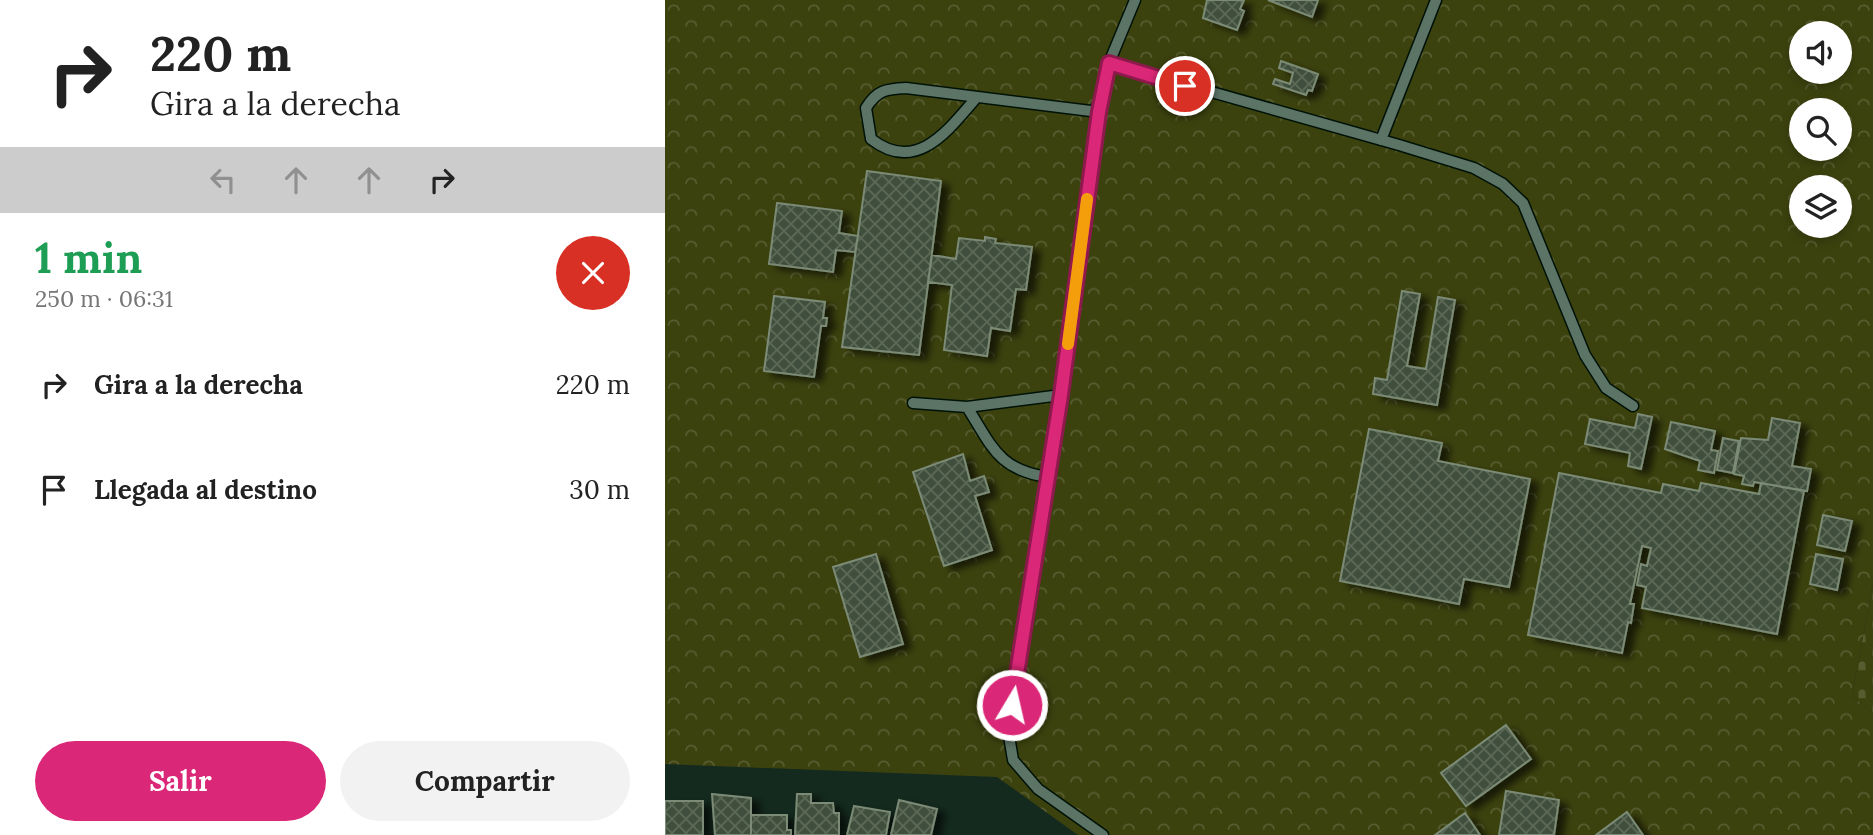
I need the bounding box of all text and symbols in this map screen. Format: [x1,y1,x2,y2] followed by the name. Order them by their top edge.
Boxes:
[1789,21,1852,238] map controls
[1789,21,1852,84] button: sound
[150,22,291,84] text: 220 m
[35,28,126,119] icon: right
[1155,56,1215,116] pin
[1166,67,1204,105] icon: arrive
[150,83,400,124] text: Gira a la derecha
[1789,98,1852,161] button: search
[204,161,242,199] icon: left
[277,161,315,199] icon: ahead
[350,161,388,199] icon: ahead
[423,161,461,199] icon: right
[1789,175,1852,238] button: layers
[35,231,142,285] text: 1 min
[556,236,630,310] button: close
[35,284,173,313] text: 250 m · 06:31
[35,366,73,404] icon: right
[94,368,303,401] text: Gira a la derecha
[556,368,630,401] text: 220 m
[35,471,73,509] icon: arrive
[94,473,317,506] text: Llegada al destino
[569,473,630,506] text: 30 m
[975,668,1049,742] position arrow
[35,741,326,821] button: Salir
[340,741,630,821] button: Compartir

